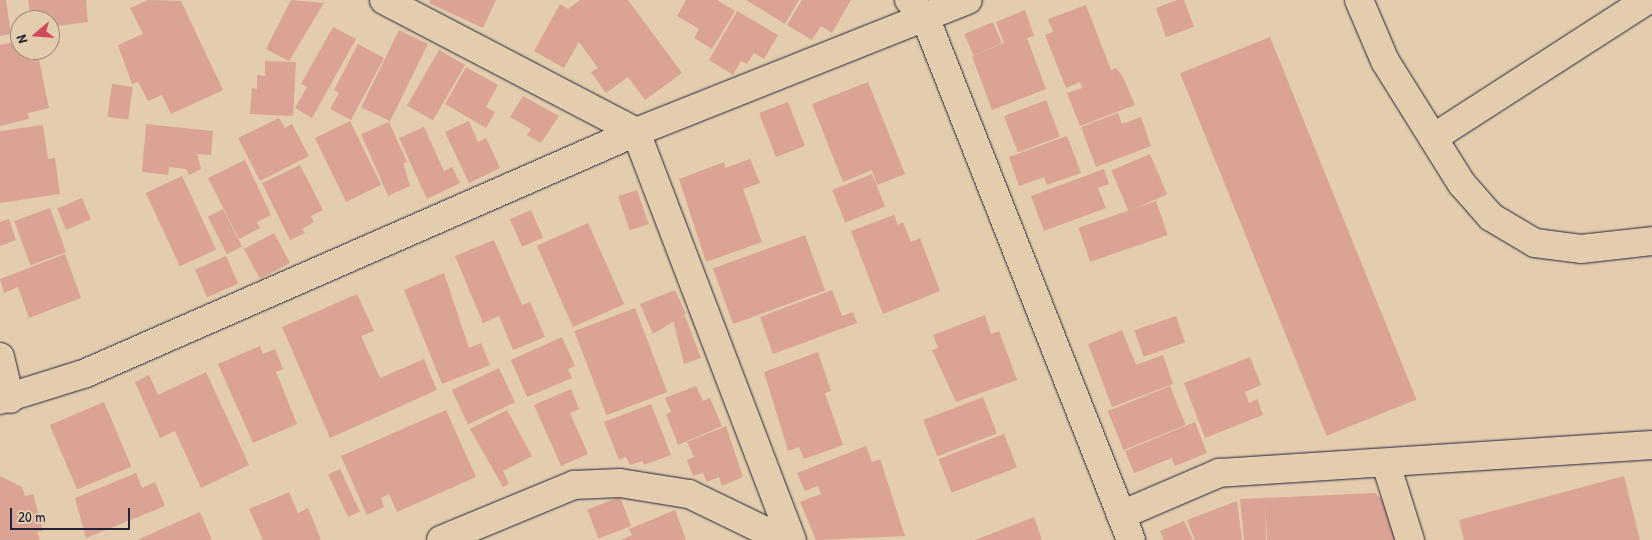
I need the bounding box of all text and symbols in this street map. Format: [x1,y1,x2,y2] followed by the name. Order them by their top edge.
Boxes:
[10,10,60,60] north arrow
[11,33,31,46] text: N
[12,498,132,530] scale bar
[18,506,45,527] text: 20 m

